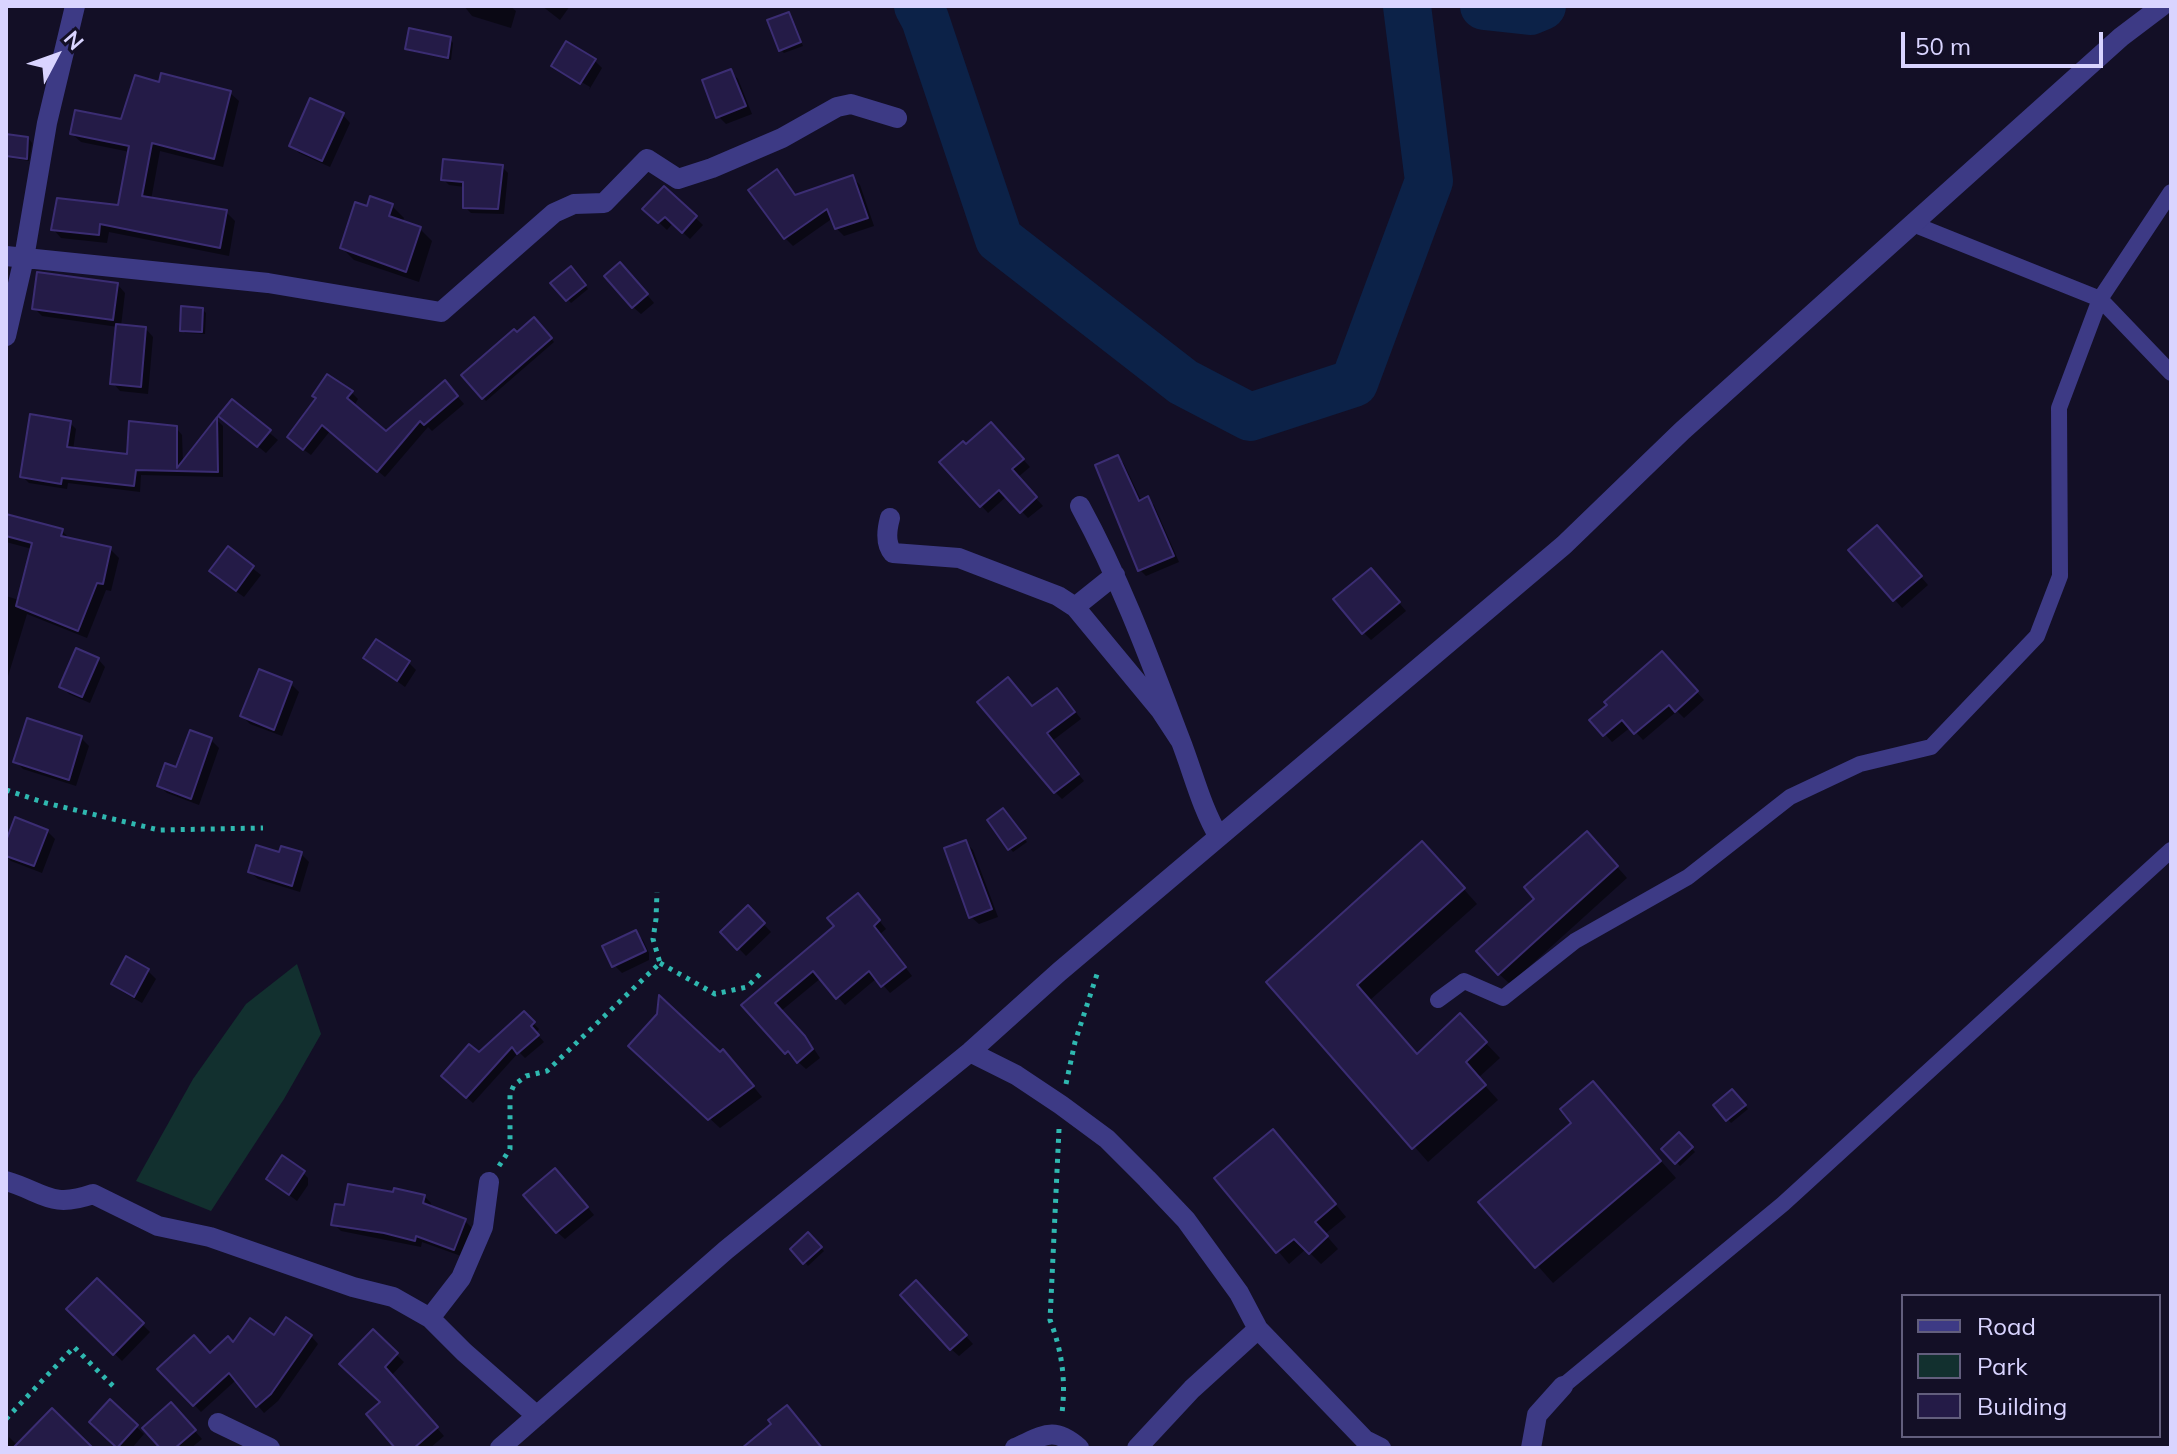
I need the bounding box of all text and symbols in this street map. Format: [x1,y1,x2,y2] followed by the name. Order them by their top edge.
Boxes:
[16,16,96,96] north arrow
[1905,16,2107,66] scale bar
[58,25,90,56] text: N
[1915,31,1971,61] text: 50 m
[1901,1294,2161,1438] legend
[1977,1311,2036,1341] text: Road
[1977,1351,2028,1381] text: Park
[1977,1391,2067,1421] text: Building

